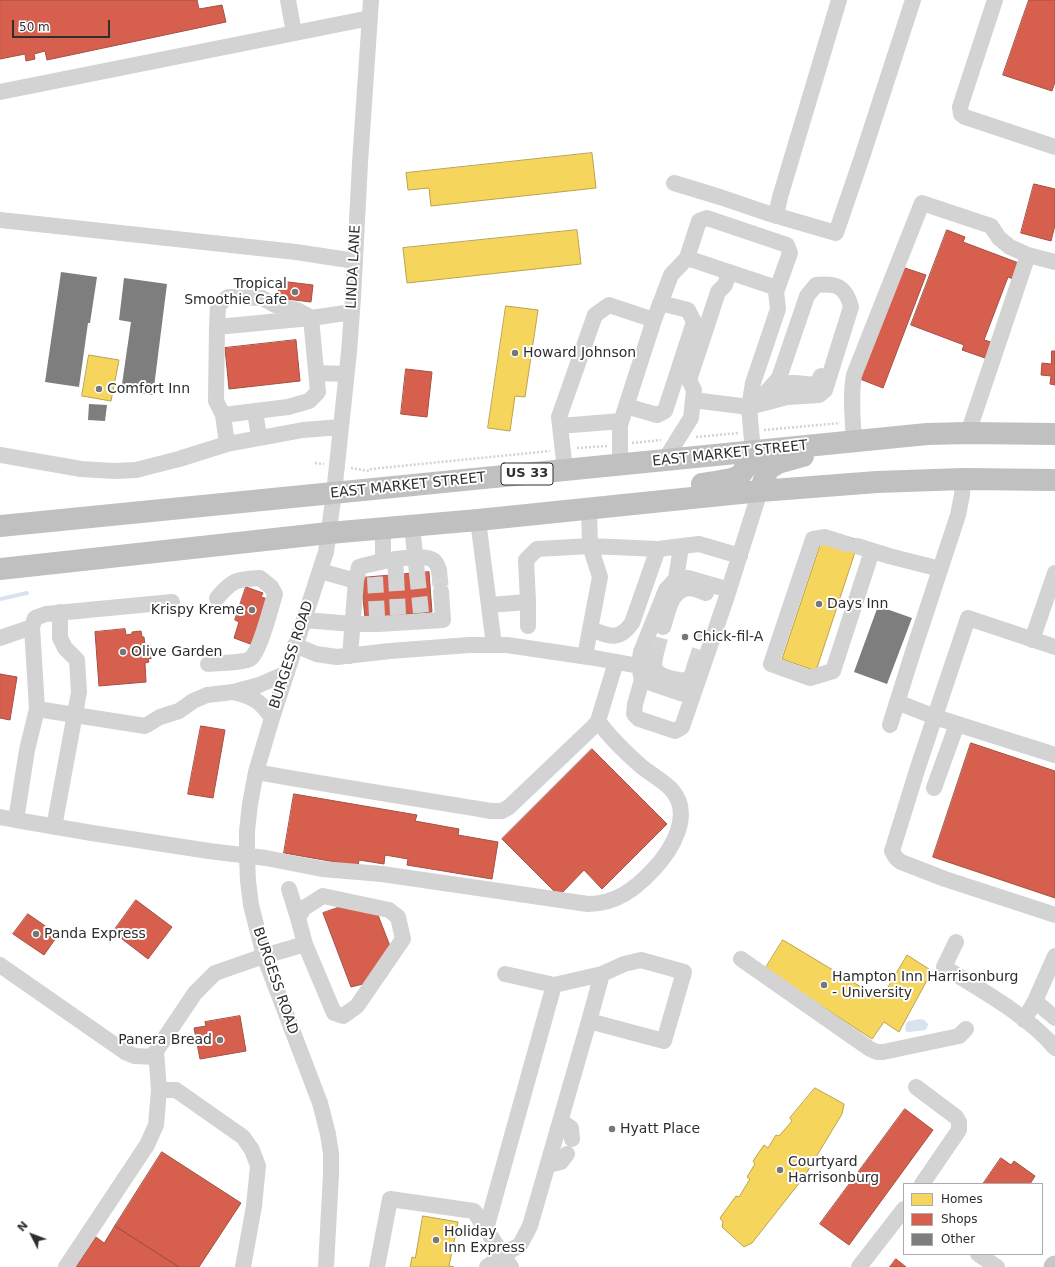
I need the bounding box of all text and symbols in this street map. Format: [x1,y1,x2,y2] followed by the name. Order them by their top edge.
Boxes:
[14,12,112,38] scale bar
[19,20,50,34] text: 50 m
[343,225,365,309] street label: LINDA LANE
[184,276,287,308] place label: Tropical Smoothie Cafe
[290,287,300,297] marker: Tropical Smoothie Cafe
[523,345,636,361] place label: Howard Johnson
[510,348,520,358] marker: Howard Johnson
[107,381,190,397] place label: Comfort Inn
[94,384,104,394] marker: Comfort Inn
[651,437,809,471] street label: EAST MARKET STREET
[501,463,553,485] road number: US 33
[329,469,487,503] street label: EAST MARKET STREET
[827,596,888,612] place label: Days Inn
[267,599,317,711] street label: BURGESS ROAD
[814,599,824,609] marker: Days Inn
[151,602,244,618] place label: Krispy Kreme
[247,605,257,615] marker: Krispy Kreme
[693,629,763,645] place label: Chick-fil-A
[680,632,690,642] marker: Chick-fil-A
[131,644,222,660] place label: Olive Garden
[118,647,128,657] marker: Olive Garden
[249,925,301,1037] street label: BURGESS ROAD
[44,926,146,942] place label: Panda Express
[31,929,41,939] marker: Panda Express
[832,969,1018,1002] place label: Hampton Inn Harrisonburg - University
[819,980,829,990] marker: Hampton Inn Harrisonburg - University
[118,1032,212,1048] place label: Panera Bread
[215,1035,225,1045] marker: Panera Bread
[620,1121,700,1137] place label: Hyatt Place
[607,1124,617,1134] marker: Hyatt Place
[788,1154,879,1186] place label: Courtyard Harrisonburg
[775,1165,785,1175] marker: Courtyard Harrisonburg
[903,1183,1043,1255] legend
[941,1192,983,1206] text: Homes
[941,1212,977,1226] text: Shops
[12,1215,52,1255] north arrow
[15,1219,31,1234] text: N
[444,1224,525,1256] place label: Holiday Inn Express
[941,1232,975,1246] text: Other
[431,1235,441,1245] marker: Holiday Inn Express

